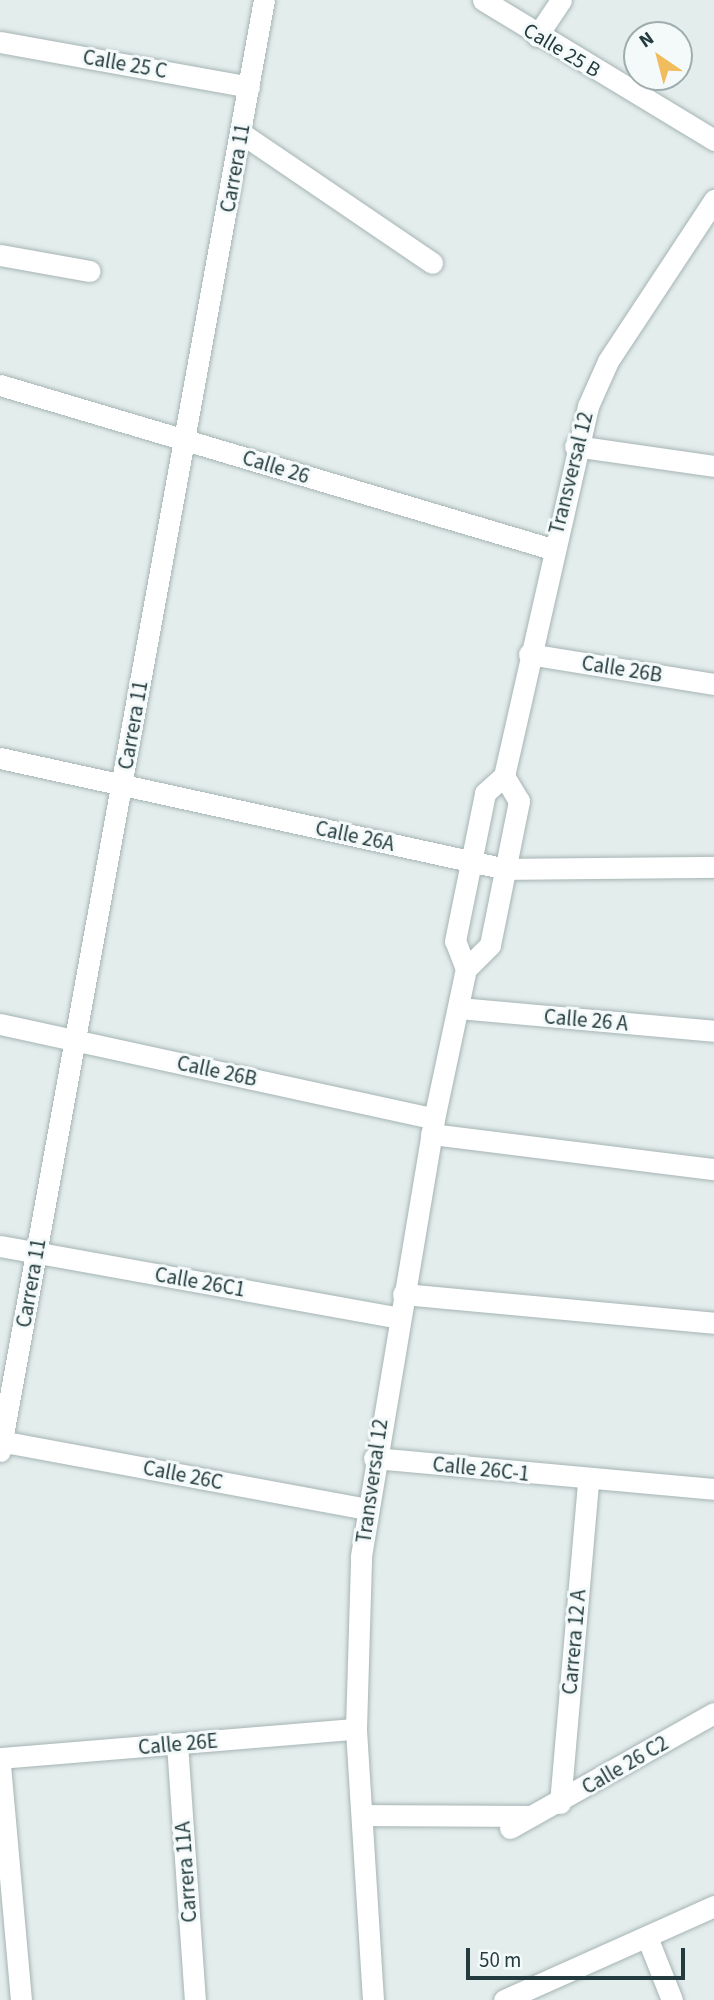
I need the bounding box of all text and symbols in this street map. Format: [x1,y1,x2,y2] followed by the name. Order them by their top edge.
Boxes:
[519,17,605,83] street label: Calle 25 B
[623,21,693,91] north arrow
[634,25,660,55] text: N
[81,44,169,84] street label: Calle 25 C
[215,122,255,214] street label: Carrera 11
[544,409,598,537] street label: Transversal 12
[239,445,313,489] street label: Calle 26
[580,650,664,688] street label: Calle 26B
[113,679,153,771] street label: Carrera 11
[313,815,397,857] street label: Calle 26A
[543,1004,629,1036] street label: Calle 26 A
[175,1050,259,1092] street label: Calle 26B
[11,1237,51,1329] street label: Carrera 11
[153,1262,247,1302] street label: Calle 26C1
[351,1417,393,1545] street label: Transversal 12
[431,1451,531,1487] street label: Calle 26C-1
[141,1455,225,1495] street label: Calle 26C
[557,1588,591,1696] street label: Carrera 12 A
[137,1728,219,1760] street label: Calle 26E
[577,1730,673,1800] street label: Calle 26 C2
[170,1821,202,1923] street label: Carrera 11A
[469,1934,688,1978] scale bar
[479,1945,521,1975] text: 50 m

